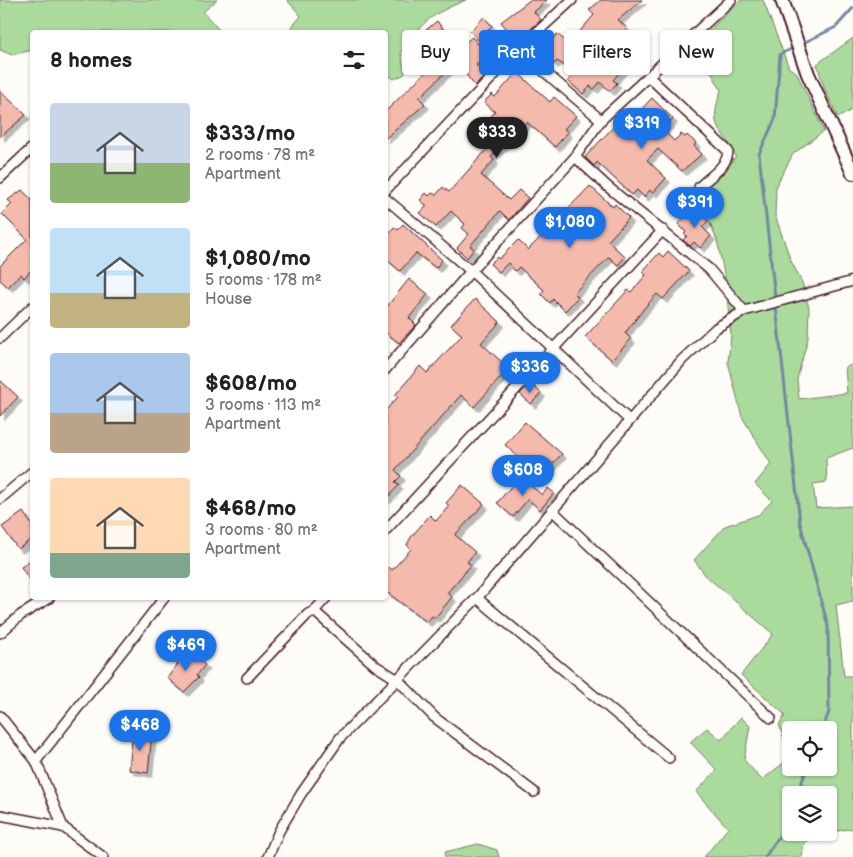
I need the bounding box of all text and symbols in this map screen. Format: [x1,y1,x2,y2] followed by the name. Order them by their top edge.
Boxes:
[402,30,469,75] chip: Buy
[479,30,554,75] chip: Rent
[564,30,650,75] chip: Filters
[660,30,732,75] chip: New
[340,46,368,74] icon: filters
[50,48,132,73] text: 8 homes
[612,108,672,150] pin: $319
[624,114,660,133] text: $319
[467,116,527,159] pin: $333
[205,121,295,146] text: $333/mo
[90,123,150,183] icon: home
[478,123,516,142] text: $333
[205,146,315,165] text: 2 rooms · 78 m²
[205,165,281,184] text: Apartment
[665,186,725,229] pin: $391
[677,193,713,212] text: $391
[529,206,611,249] pin: $1,080
[545,213,595,232] text: $1,080
[205,246,311,271] text: $1,080/mo
[90,248,150,308] icon: home
[205,271,322,290] text: 5 rooms · 178 m²
[205,290,252,309] text: House
[500,352,560,394] pin: $336
[511,358,549,377] text: $336
[205,371,297,396] text: $608/mo
[90,373,150,433] icon: home
[205,396,321,415] text: 3 rooms · 113 m²
[205,415,281,434] text: Apartment
[493,454,553,497] pin: $608
[503,461,543,480] text: $608
[205,496,296,521] text: $468/mo
[90,498,150,558] icon: home
[205,521,318,540] text: 3 rooms · 80 m²
[205,540,281,559] text: Apartment
[156,630,216,672] pin: $469
[166,636,206,655] text: $469
[110,710,170,752] pin: $468
[120,716,160,735] text: $468
[782,721,837,841] map controls
[782,721,837,776] button: locate
[782,786,837,841] button: layers

